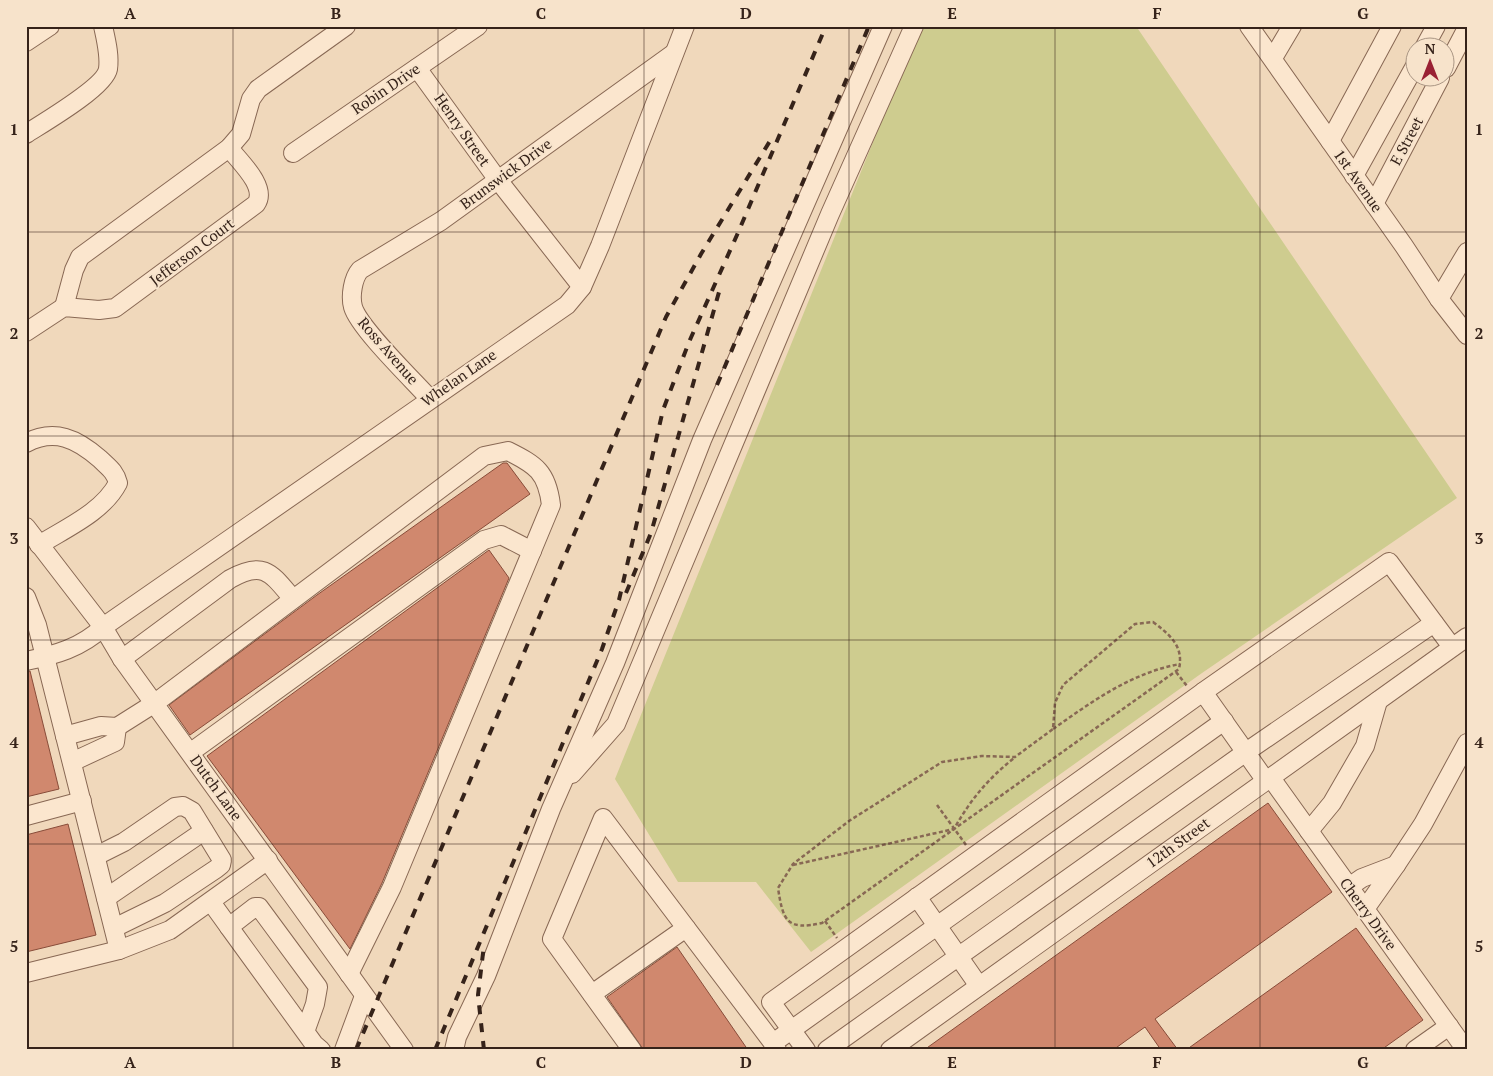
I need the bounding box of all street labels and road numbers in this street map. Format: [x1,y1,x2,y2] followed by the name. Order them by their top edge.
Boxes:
[347,58,424,118] street label: Robin Drive
[430,89,496,170] street label: Henry Street
[1385,112,1427,168] street label: E Street
[456,133,555,213] street label: Brunswick Drive
[1330,145,1388,216] street label: 1st Avenue
[145,213,238,290] street label: Jefferson Court
[354,312,424,388] street label: Ross Avenue
[417,344,500,410] street label: Whelan Lane
[186,751,247,824] street label: Dutch Lane
[1142,812,1214,872] street label: 12th Street
[1336,873,1402,954] street label: Cherry Drive

